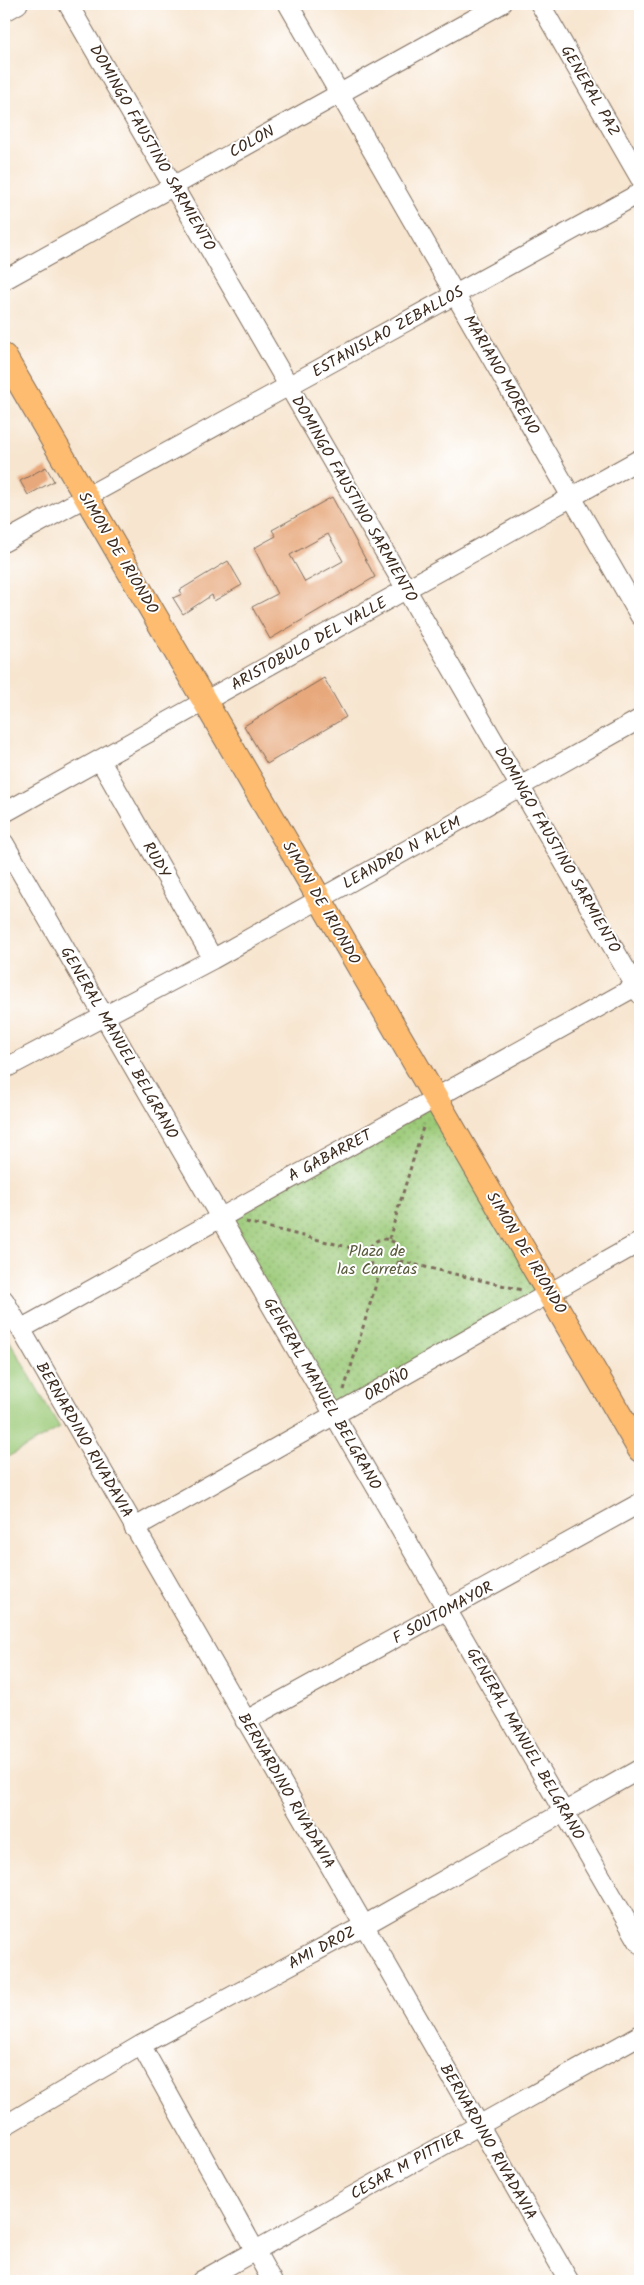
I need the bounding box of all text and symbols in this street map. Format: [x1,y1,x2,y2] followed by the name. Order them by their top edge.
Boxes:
[82,40,222,256] street label: DOMINGO FAUSTINO SARMIENTO
[554,41,626,141] street label: GENERAL PAZ
[225,119,280,165] street label: COLON
[308,280,469,384] street label: ESTANISLAO ZEBALLOS
[456,310,546,440] street label: MARIANO MORENO
[284,391,424,607] street label: DOMINGO FAUSTINO SARMIENTO
[71,487,165,619] street label: SIMON DE IRIONDO
[226,590,392,697] street label: ARISTOBULO DEL VALLE
[487,742,627,958] street label: DOMINGO FAUSTINO SARMIENTO
[338,810,466,896] street label: LEANDRO N ALEM
[275,836,367,970] street label: SIMON DE IRIONDO
[136,837,177,884] street label: RUDY
[54,942,185,1144] street label: GENERAL MANUEL BELGRANO
[283,1123,378,1189] street label: A GABARRET
[479,1187,573,1319] street label: SIMON DE IRIONDO
[337,1239,417,1282] park label: Plaza de las Carretas
[257,1293,388,1495] street label: GENERAL MANUEL BELGRANO
[29,1357,139,1523] street label: BERNARDINO RIVADAVIA
[359,1362,415,1408] street label: OROÑO
[388,1575,498,1651] street label: F SOUTOMAYOR
[460,1643,591,1845] street label: GENERAL MANUEL BELGRANO
[231,1708,341,1874] street label: BERNARDINO RIVADAVIA
[284,1920,360,1976] street label: AMI DROZ
[433,2059,543,2225] street label: BERNARDINO RIVADAVIA
[346,2123,468,2207] street label: CESAR M PITTIER

